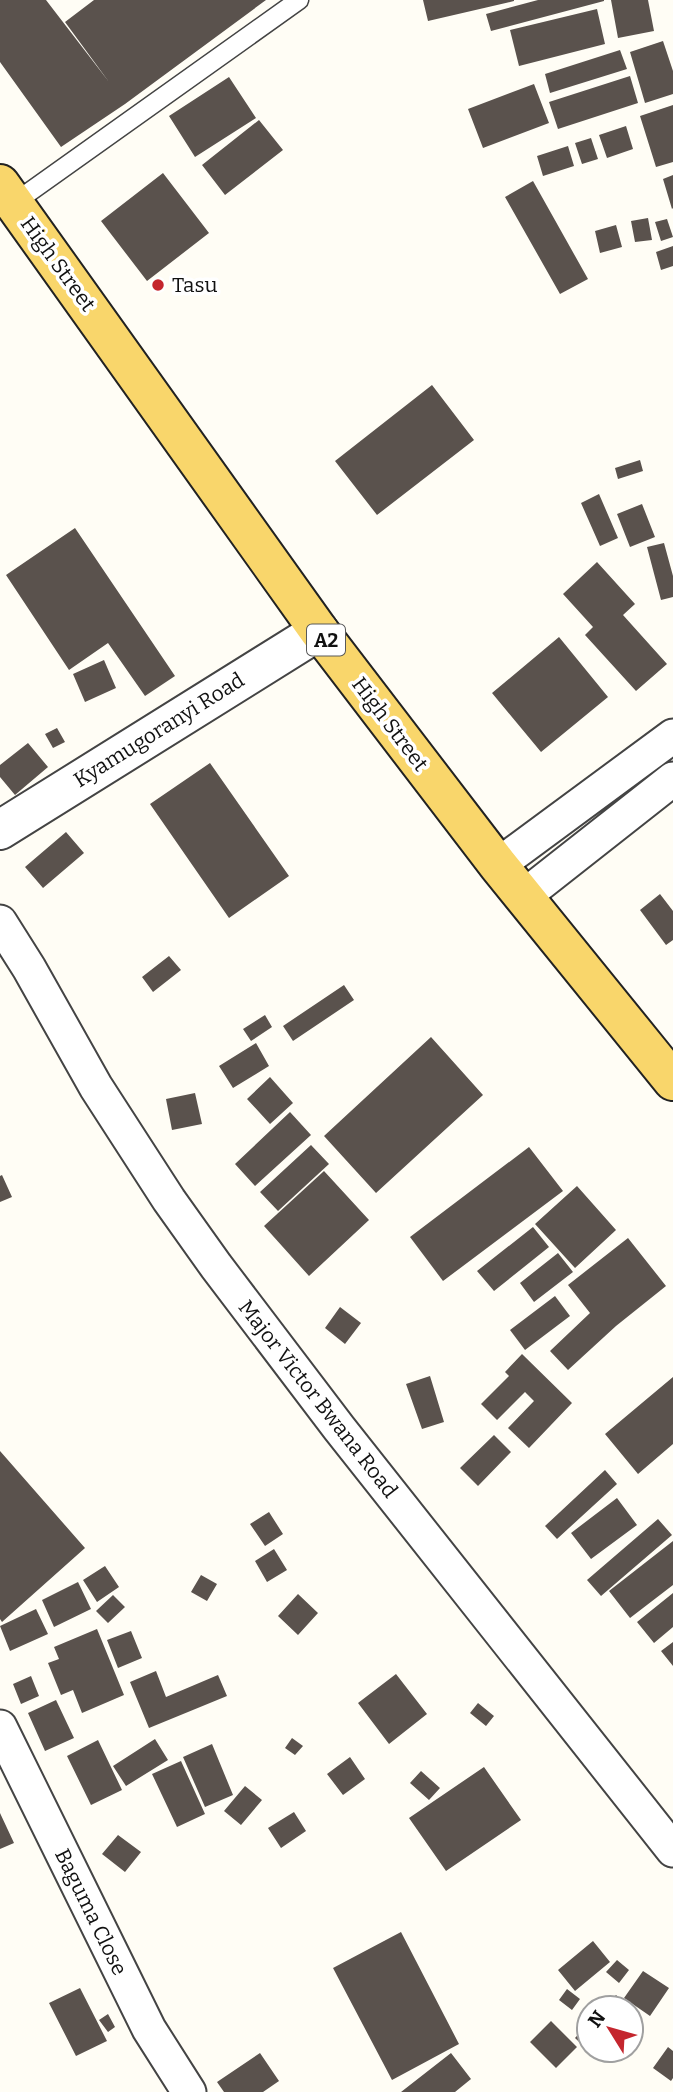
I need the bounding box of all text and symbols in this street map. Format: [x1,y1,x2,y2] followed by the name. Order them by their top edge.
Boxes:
[15,211,101,317] street label: High Street
[172,272,218,298] place label: Tasu
[150,277,166,293] marker: Tasu
[307,624,345,656] road number: A2
[69,667,249,793] street label: Kyamugoranyi Road
[346,672,434,776] street label: High Street
[233,1295,403,1503] street label: Major Victor Bwana Road
[49,1844,133,1980] street label: Baguma Close
[575,1994,645,2064] north arrow
[583,2006,611,2032] text: N

